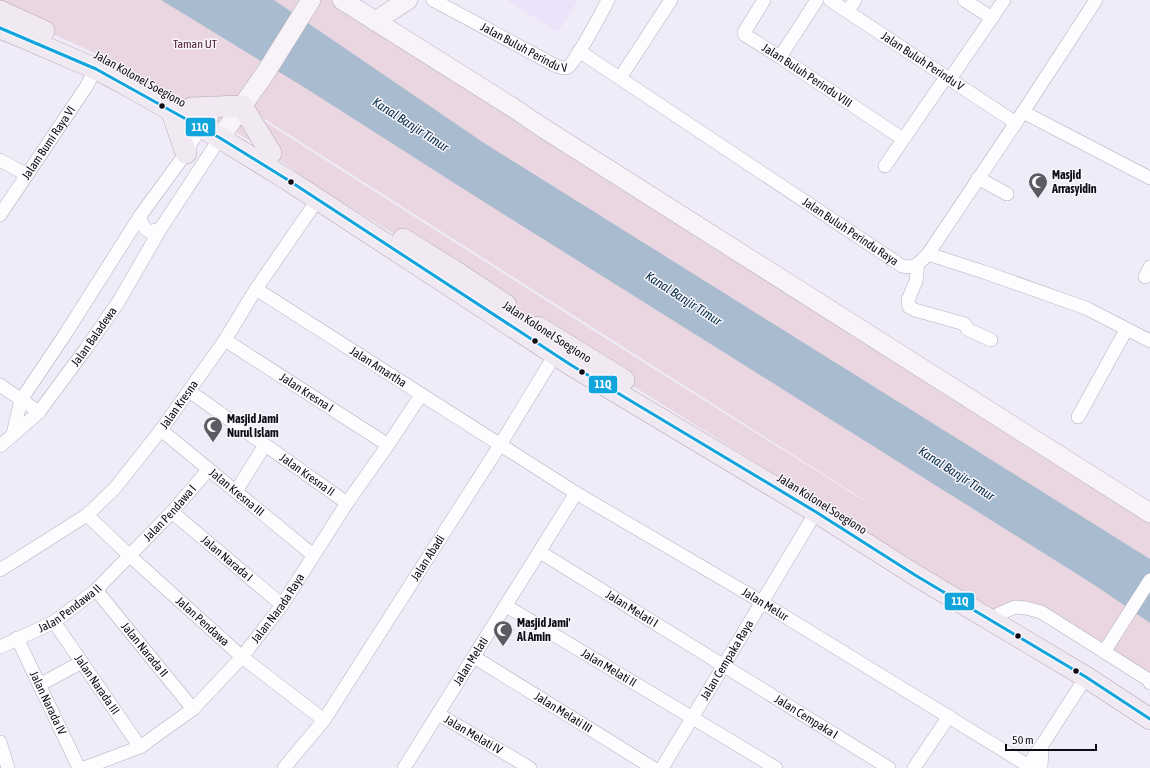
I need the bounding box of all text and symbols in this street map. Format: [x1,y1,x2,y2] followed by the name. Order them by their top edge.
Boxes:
[478,20,568,75] street label: Jalan Buluh Perindu V
[879,29,967,94] street label: Jalan Buluh Perindu V
[173,37,218,51] park label: Taman UT
[760,41,855,110] street label: Jalan Buluh Perindu VIII
[92,48,189,110] street label: Jalan Kolonel Soegiono
[370,94,453,155] water label: Kanal Banjir Timur
[157,101,167,111] unlabelled marker
[19,103,78,182] street label: Jalam Bumi Raya VI
[185,117,216,137] line badge: 11Q
[192,121,209,133] text: 11Q
[1051,168,1097,196] place label: Masjid Arrasyidin
[1027,171,1049,199] mosque icon: Masjid Arrasyidin
[286,177,296,187] unlabelled marker
[800,195,901,269] street label: Jalan Buluh Perindu Raya
[643,268,726,329] water label: Kanal Banjir Timur
[500,298,594,366] street label: Jalan Kolonel Soegiono
[68,304,120,369] street label: Jalan Baladewa
[530,336,540,346] unlabelled marker
[347,344,409,390] street label: Jalan Amartha
[577,367,587,377] unlabelled marker
[277,370,336,415] street label: Jalan Kresna I
[588,375,618,394] line badge: 11Q
[157,378,201,432] street label: Jalan Kresna
[595,378,612,390] text: 11Q
[227,412,279,440] place label: Masjid Jami Nurul Islam
[202,415,224,443] mosque icon: Masjid Jami Nurul Islam
[916,443,999,504] water label: Kanal Banjir Timur
[277,451,337,499] street label: Jalan Kresna II
[206,466,267,519] street label: Jalan Kresna III
[775,471,870,537] street label: Jalan Kolonel Soegiono
[141,482,199,544] street label: Jalan Pendawa I
[408,532,448,583] street label: Jalan Abadi
[198,533,256,584] street label: Jalan Narada I
[248,571,307,646] street label: Jalan Narada Raya
[36,582,104,635] street label: Jalan Pendawa II
[740,585,791,624] street label: Jalan Melur
[603,587,661,630] street label: Jalan Melati I
[944,592,975,611] line badge: 11Q
[173,594,232,649] street label: Jalan Pendawa
[952,595,969,607] text: 11Q
[516,616,571,644] place label: Masjid Jami' Al Amin
[697,617,756,703] street label: Jalan Cempaka Raya
[492,619,514,647] mosque icon: Masjid Jami' Al Amin
[118,620,171,680] street label: Jalan Narada II
[1013,631,1023,641] unlabelled marker
[451,634,491,688] street label: Jalan Melati
[579,646,639,690] street label: Jalan Melati II
[72,652,123,717] street label: Jalan Narada III
[1071,666,1081,676] unlabelled marker
[27,669,69,737] street label: Jalan Narada IV
[532,689,595,735] street label: Jalan Melati III
[772,692,840,742] street label: Jalan Cempaka I
[442,712,505,757] street label: Jalan Melati IV
[1006,726,1096,752] scale bar
[1012,733,1034,747] text: 50 m

